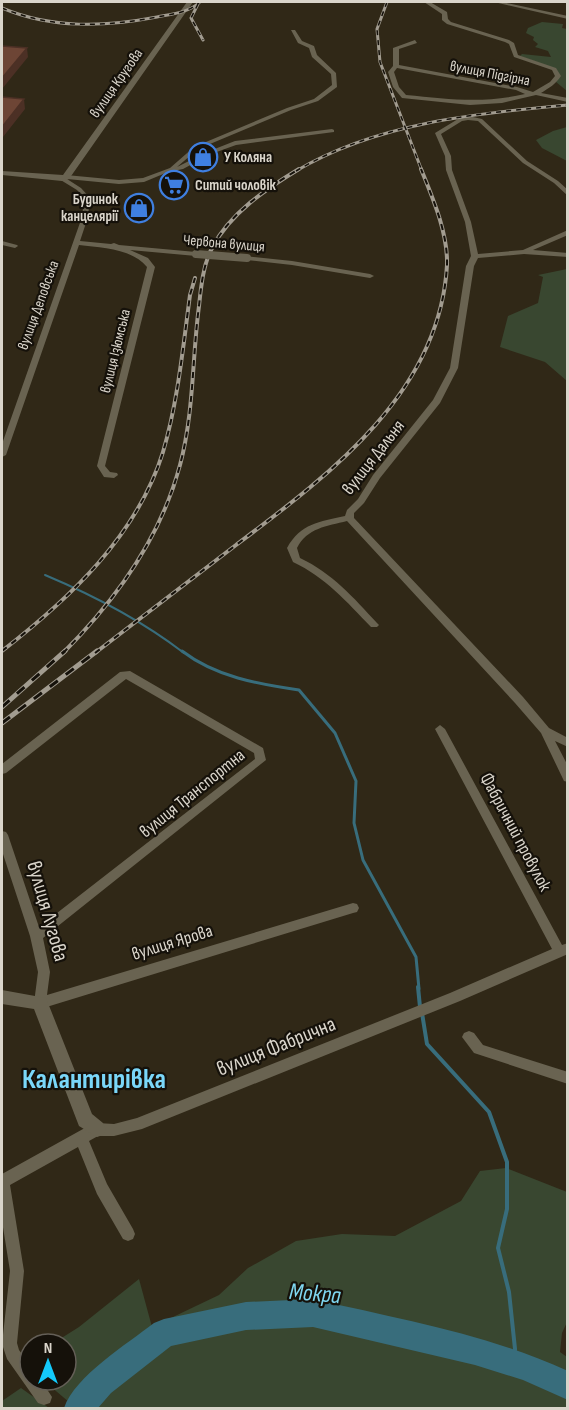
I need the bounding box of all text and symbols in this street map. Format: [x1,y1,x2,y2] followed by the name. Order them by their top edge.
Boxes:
[86,45,147,122] street label: вулиця Кругова
[448,56,532,91] street label: вулиця Підгірна
[187,141,219,173] shop icon: У Коляна
[224,148,272,167] place label: У Коляна
[158,169,190,201] supermarket icon: Ситий чоловік
[195,176,276,195] place label: Ситий чоловік
[61,190,119,226] place label: Будинок канцелярії
[123,192,155,224] shop icon: Будинок канцелярії
[182,230,266,257] street label: Червона вулиця
[14,258,63,352] street label: вулиця Деповська
[96,307,135,395] street label: вулиця Ізюмська
[338,416,409,499] street label: вулиця Дальня
[136,745,249,842] street label: вулиця Транспортна
[476,770,556,895] street label: Фабричний провулок
[21,858,74,964] street label: вулиця Лугова
[129,920,215,965] street label: вулиця Ярова
[213,1011,339,1082] street label: вулиця Фабрична
[22,1063,166,1096] district label: Калантирівка
[288,1277,342,1310] water label: Мокра
[18,1332,78,1392] north arrow
[44,1339,52,1358] text: N

